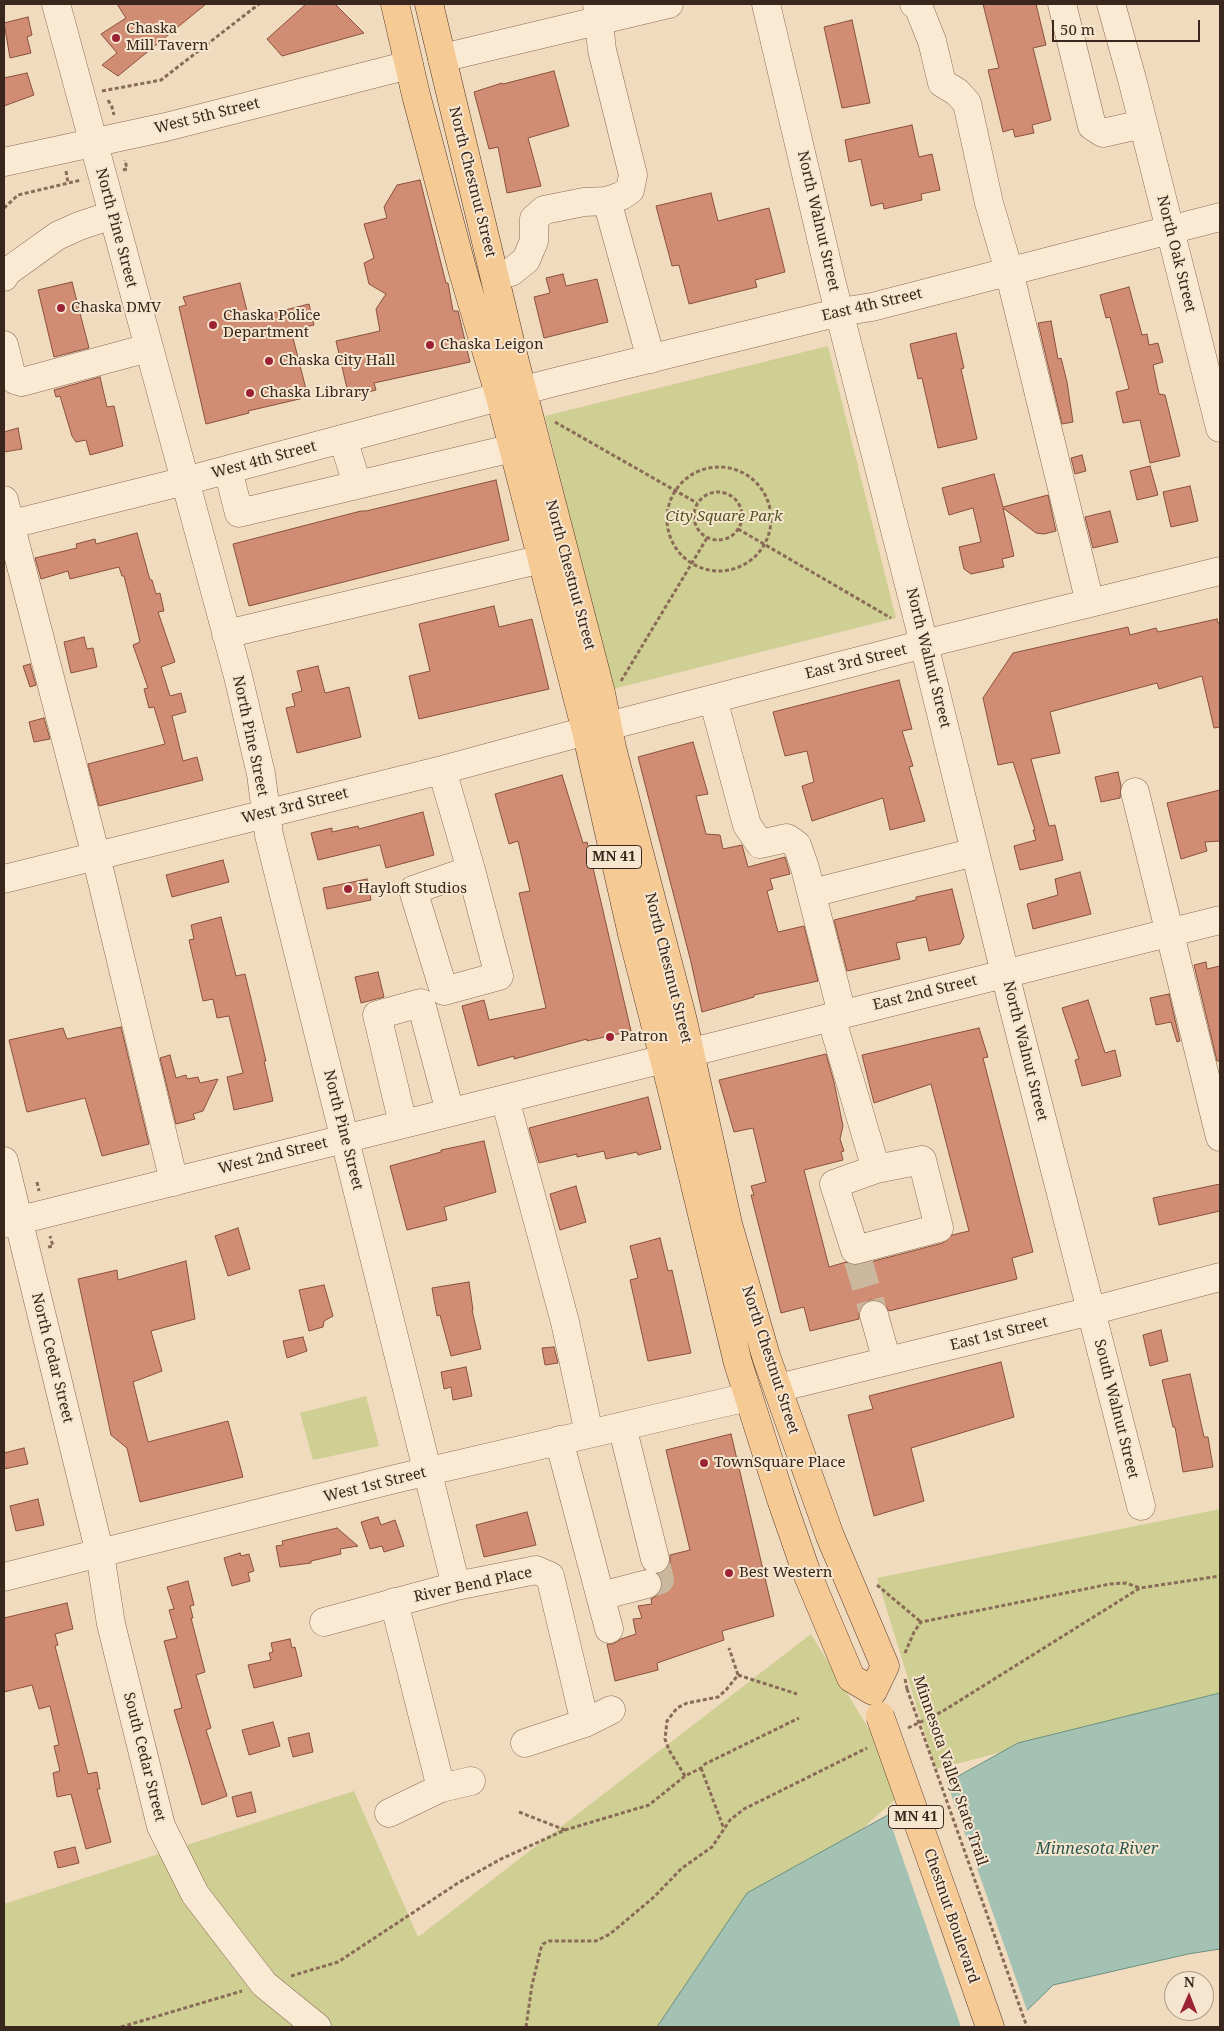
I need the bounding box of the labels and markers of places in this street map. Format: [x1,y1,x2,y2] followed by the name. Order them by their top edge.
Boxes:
[126,20,209,55] place label: Chaska Mill Tavern
[110,32,122,44] marker: Chaska Mill Tavern
[71,299,161,317] place label: Chaska DMV
[55,302,67,314] marker: Chaska DMV
[223,307,321,342] place label: Chaska Police Department
[207,319,219,331] marker: Chaska Police Department
[440,336,544,354] place label: Chaska Leigon
[424,339,436,351] marker: Chaska Leigon
[279,352,395,370] place label: Chaska City Hall
[263,355,275,367] marker: Chaska City Hall
[260,384,369,402] place label: Chaska Library
[244,387,256,399] marker: Chaska Library
[358,880,467,898] place label: Hayloft Studios
[342,883,354,895] marker: Hayloft Studios
[620,1028,668,1046] place label: Patron
[604,1031,616,1043] marker: Patron
[714,1454,846,1472] place label: TownSquare Place
[698,1457,710,1469] marker: TownSquare Place
[739,1564,832,1582] place label: Best Western
[723,1567,735,1579] marker: Best Western

